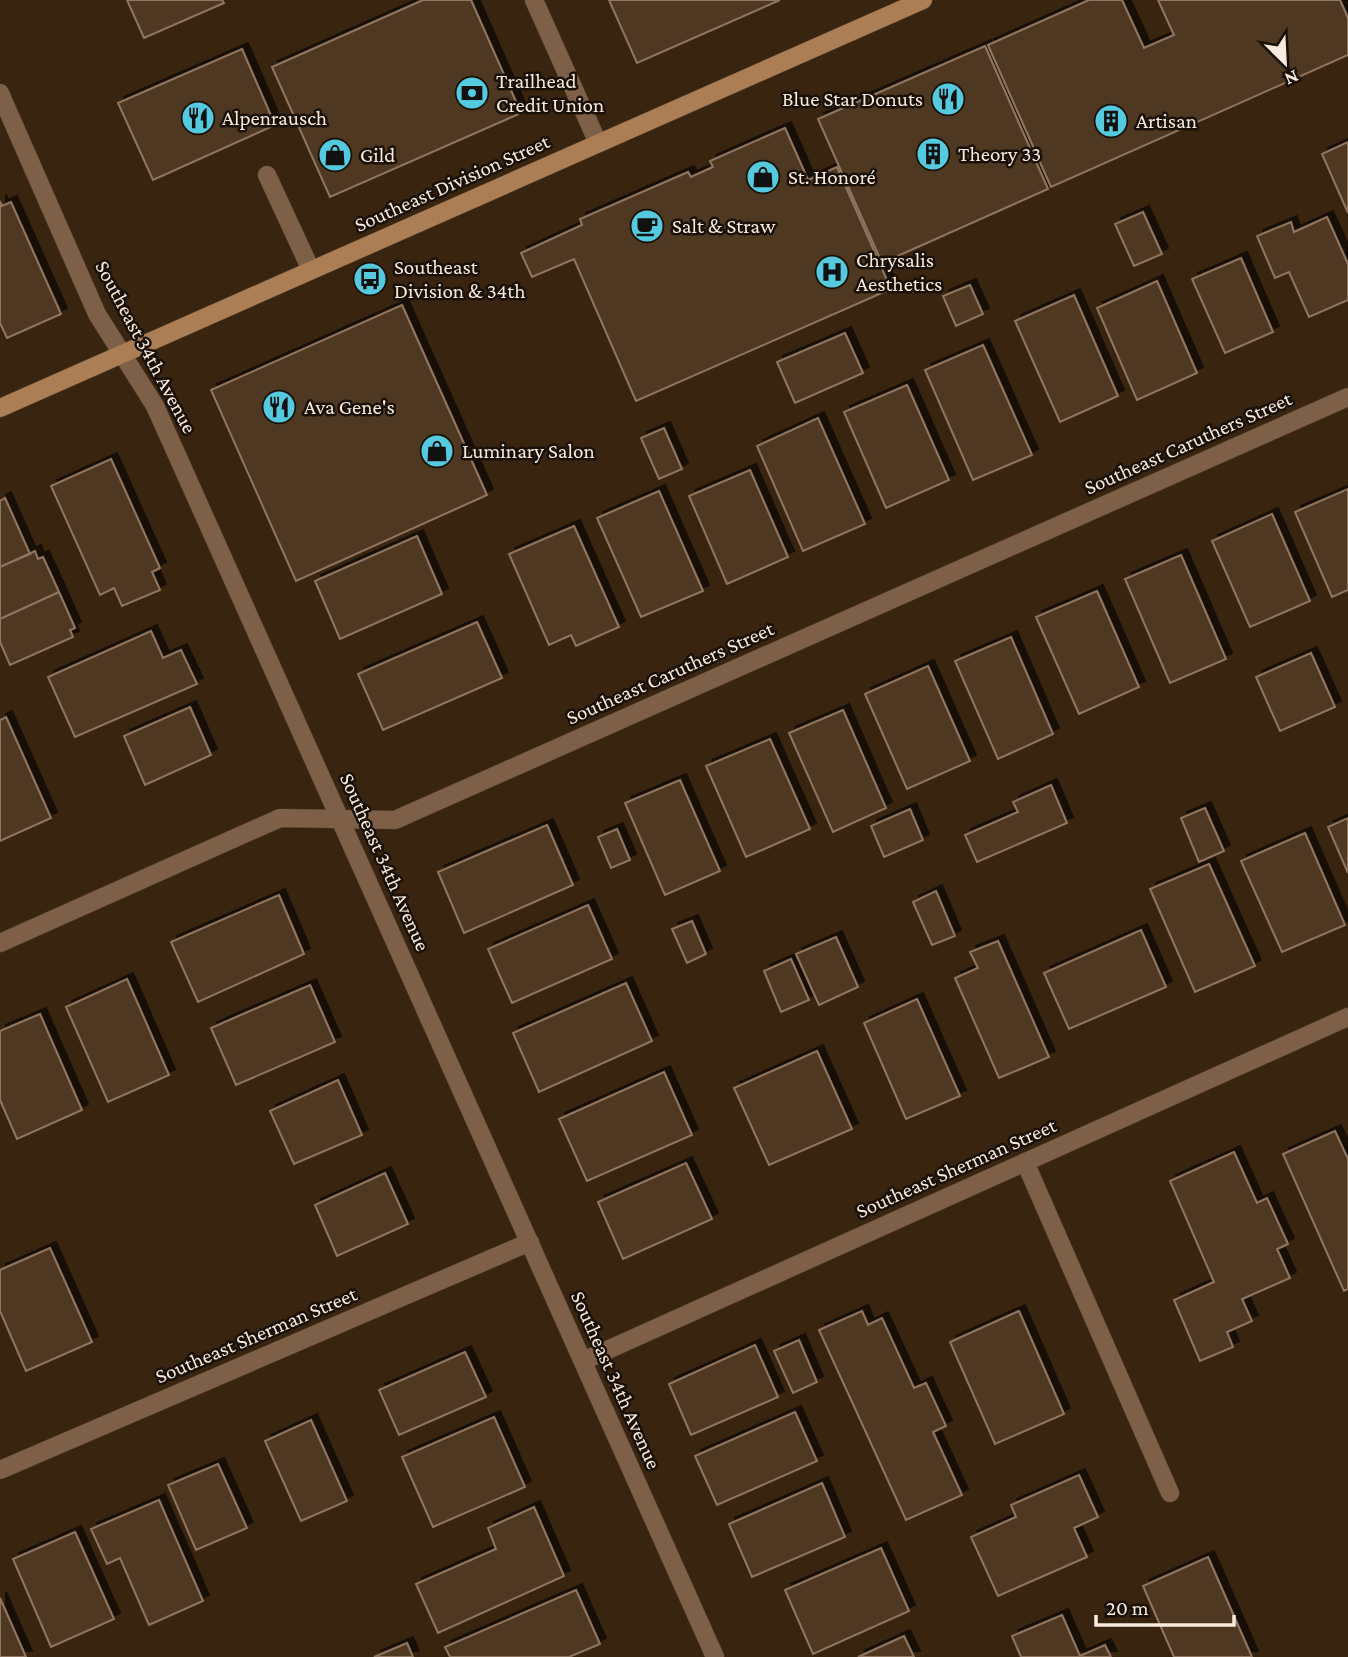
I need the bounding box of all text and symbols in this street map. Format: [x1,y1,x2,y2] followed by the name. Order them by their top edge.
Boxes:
[1250,28,1320,98] north arrow
[1281,66,1302,90] text: N
[496,69,604,117] place label: Trailhead Credit Union
[453,74,491,112] bank icon: Trailhead Credit Union
[929,80,967,118] restaurant icon: Blue Star Donuts
[782,87,923,111] place label: Blue Star Donuts
[179,99,217,137] restaurant icon: Alpenrausch
[1092,102,1130,140] building icon: Artisan
[222,106,327,130] place label: Alpenrausch
[1136,109,1197,133] place label: Artisan
[351,129,554,237] street label: Southeast Division Street
[914,135,952,173] building icon: Theory 33
[316,136,354,174] shop icon: Gild
[958,142,1041,166] place label: Theory 33
[360,143,395,167] place label: Gild
[744,158,782,196] shop icon: St. Honoré
[788,165,876,189] place label: St. Honoré
[628,207,666,245] cafe icon: Salt & Straw
[672,214,776,238] place label: Salt & Straw
[856,248,942,296] place label: Chrysalis Aesthetics
[813,253,851,291] hospital icon: Chrysalis Aesthetics
[394,255,526,303] place label: Southeast Division & 34th
[90,256,202,438] street label: Southeast 34th Avenue
[351,260,389,298] bus stop icon: Southeast Division & 34th
[1081,386,1296,500] street label: Southeast Caruthers Street
[260,388,298,426] restaurant icon: Ava Gene's
[304,395,395,419] place label: Ava Gene's
[418,432,456,470] shop icon: Luminary Salon
[462,439,595,463] place label: Luminary Salon
[563,616,778,730] street label: Southeast Caruthers Street
[335,769,435,955] street label: Southeast 34th Avenue
[852,1113,1061,1223] street label: Southeast Sherman Street
[152,1281,361,1388] street label: Southeast Sherman Street
[566,1287,666,1473] street label: Southeast 34th Avenue
[1096,1584,1234,1628] scale bar
[1106,1596,1149,1620] text: 20 m

